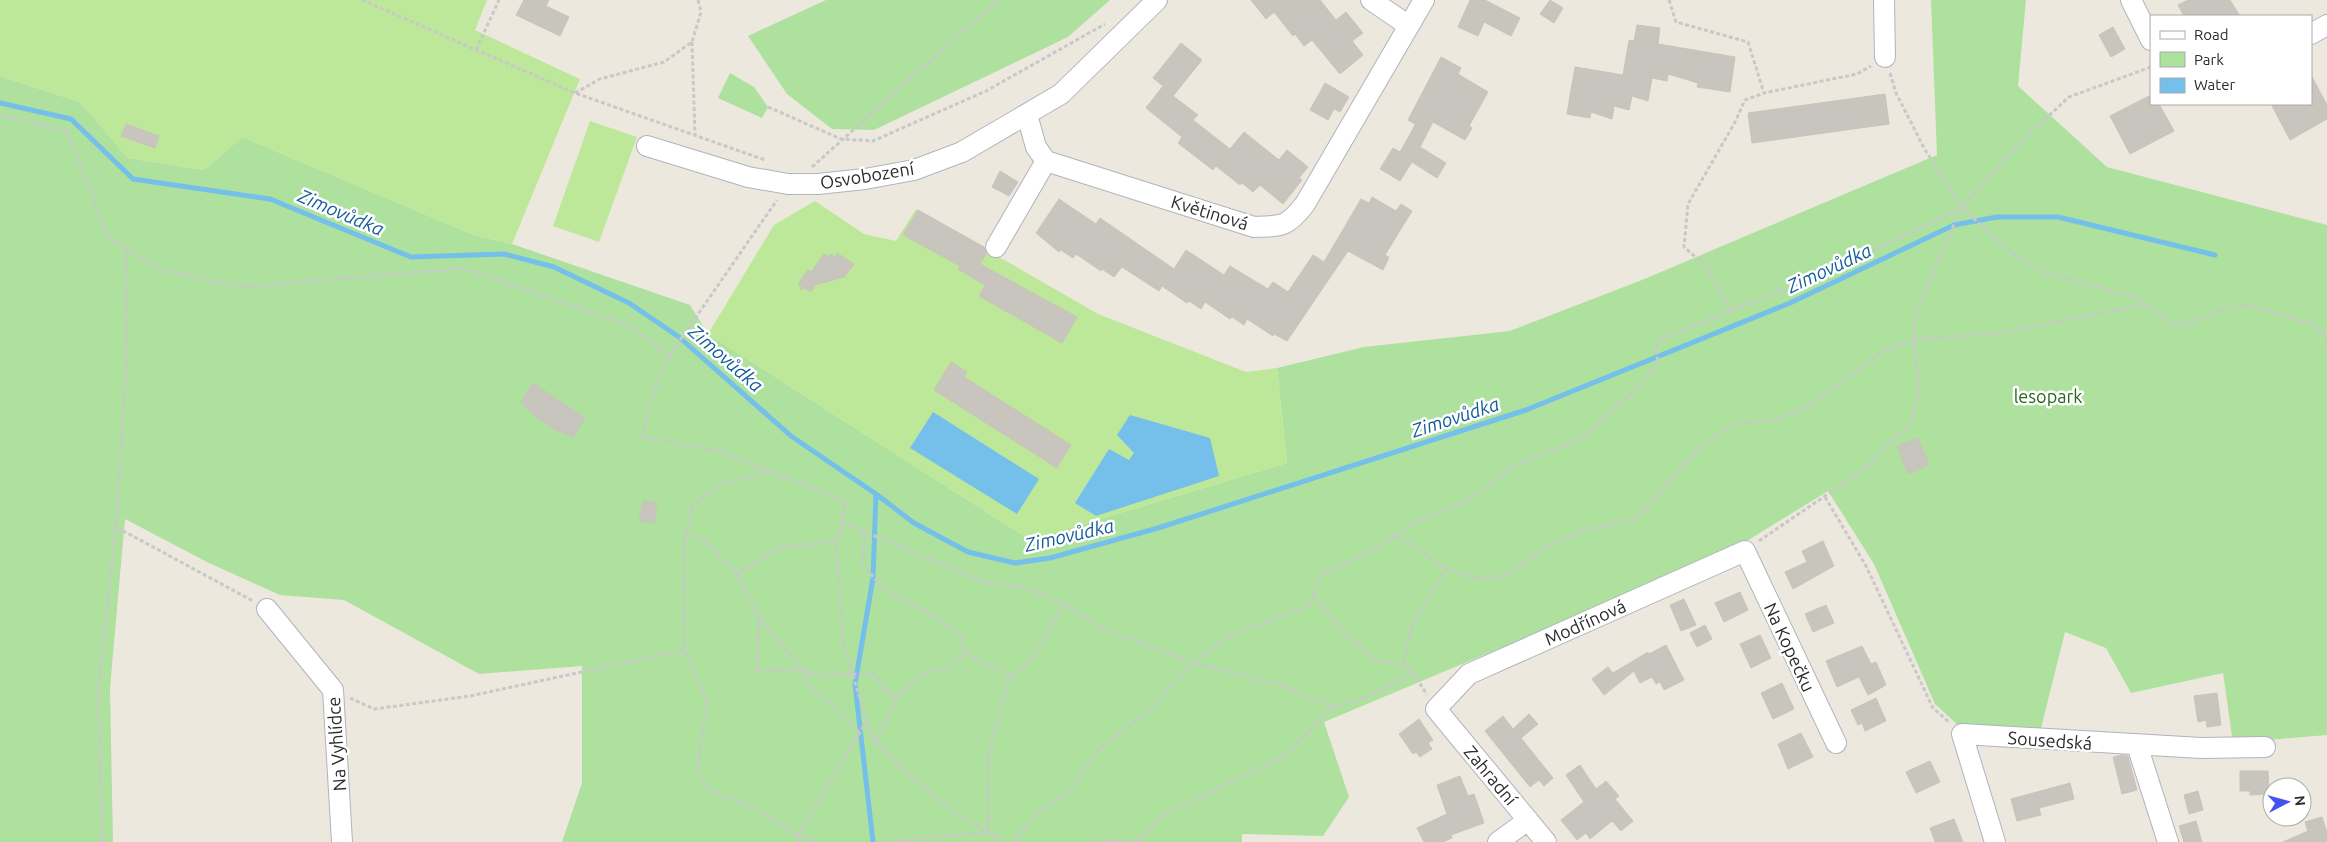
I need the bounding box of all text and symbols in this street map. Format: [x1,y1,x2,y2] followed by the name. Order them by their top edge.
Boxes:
[2150,15,2312,105] legend
[2194,26,2229,43] text: Road
[2194,51,2224,68] text: Park
[2194,76,2235,93] text: Water
[819,158,916,192] street label: Osvobození
[294,184,387,240] water label: Zimovůdka
[1169,191,1251,233] street label: Květinová
[1782,239,1875,298] water label: Zimovůdka
[684,319,768,396] water label: Zimovůdka
[2014,386,2082,406] park label: lesopark
[1407,392,1502,442] water label: Zimovůdka
[1021,514,1116,556] water label: Zimovůdka
[1541,595,1629,649] street label: Modřínová
[1761,599,1819,695] street label: Na Kopečku
[323,696,349,792] street label: Na Vyhlídce
[2007,727,2093,753] street label: Sousedská
[1461,741,1522,809] street label: Zahradní
[2262,777,2312,827] north arrow
[2291,795,2308,807] text: N

